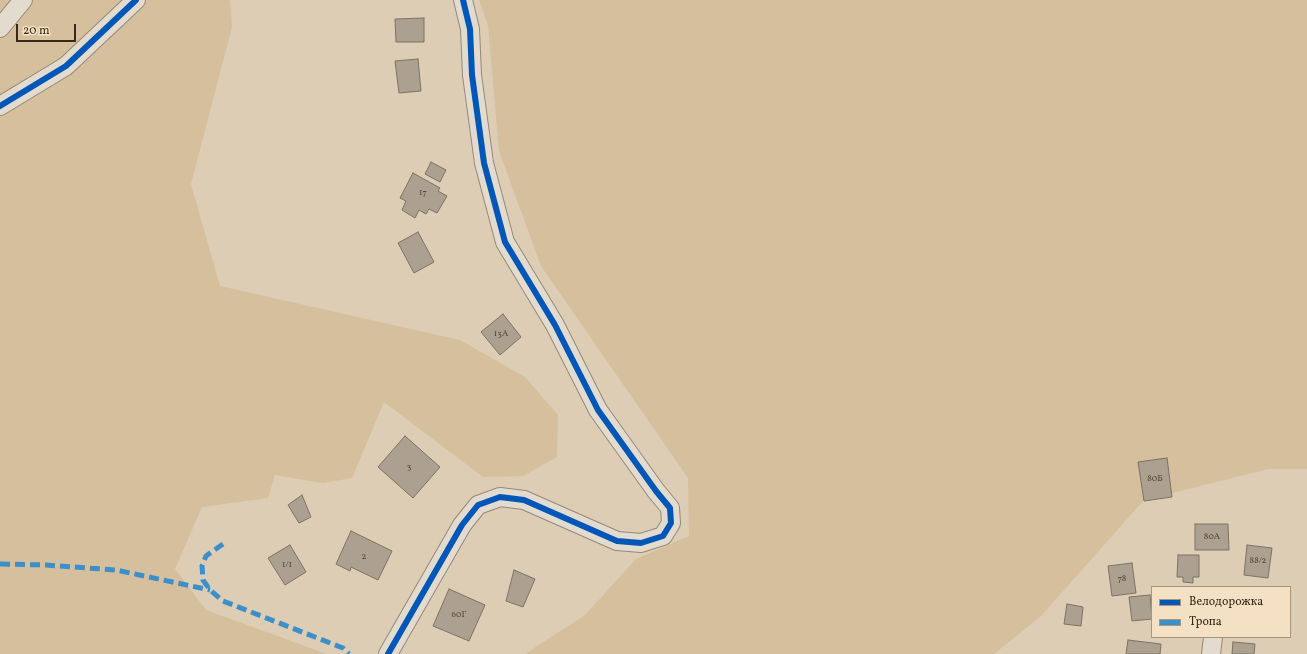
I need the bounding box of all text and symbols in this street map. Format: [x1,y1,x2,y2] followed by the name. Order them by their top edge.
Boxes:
[18,16,78,42] scale bar
[23,23,50,39] text: 20 m
[419,188,427,198] house number: 17
[494,329,508,339] house number: 13А
[407,462,411,472] house number: 3
[1147,474,1163,484] house number: 80Б
[1204,532,1220,542] house number: 80А
[362,552,366,562] house number: 2
[1250,556,1266,566] house number: 88/2
[282,560,292,570] house number: 1/1
[1118,574,1126,584] house number: 78
[1151,586,1291,638] legend
[1189,594,1263,610] text: Велодорожка
[451,610,467,620] house number: 60Г
[1189,614,1222,630] text: Тропа

